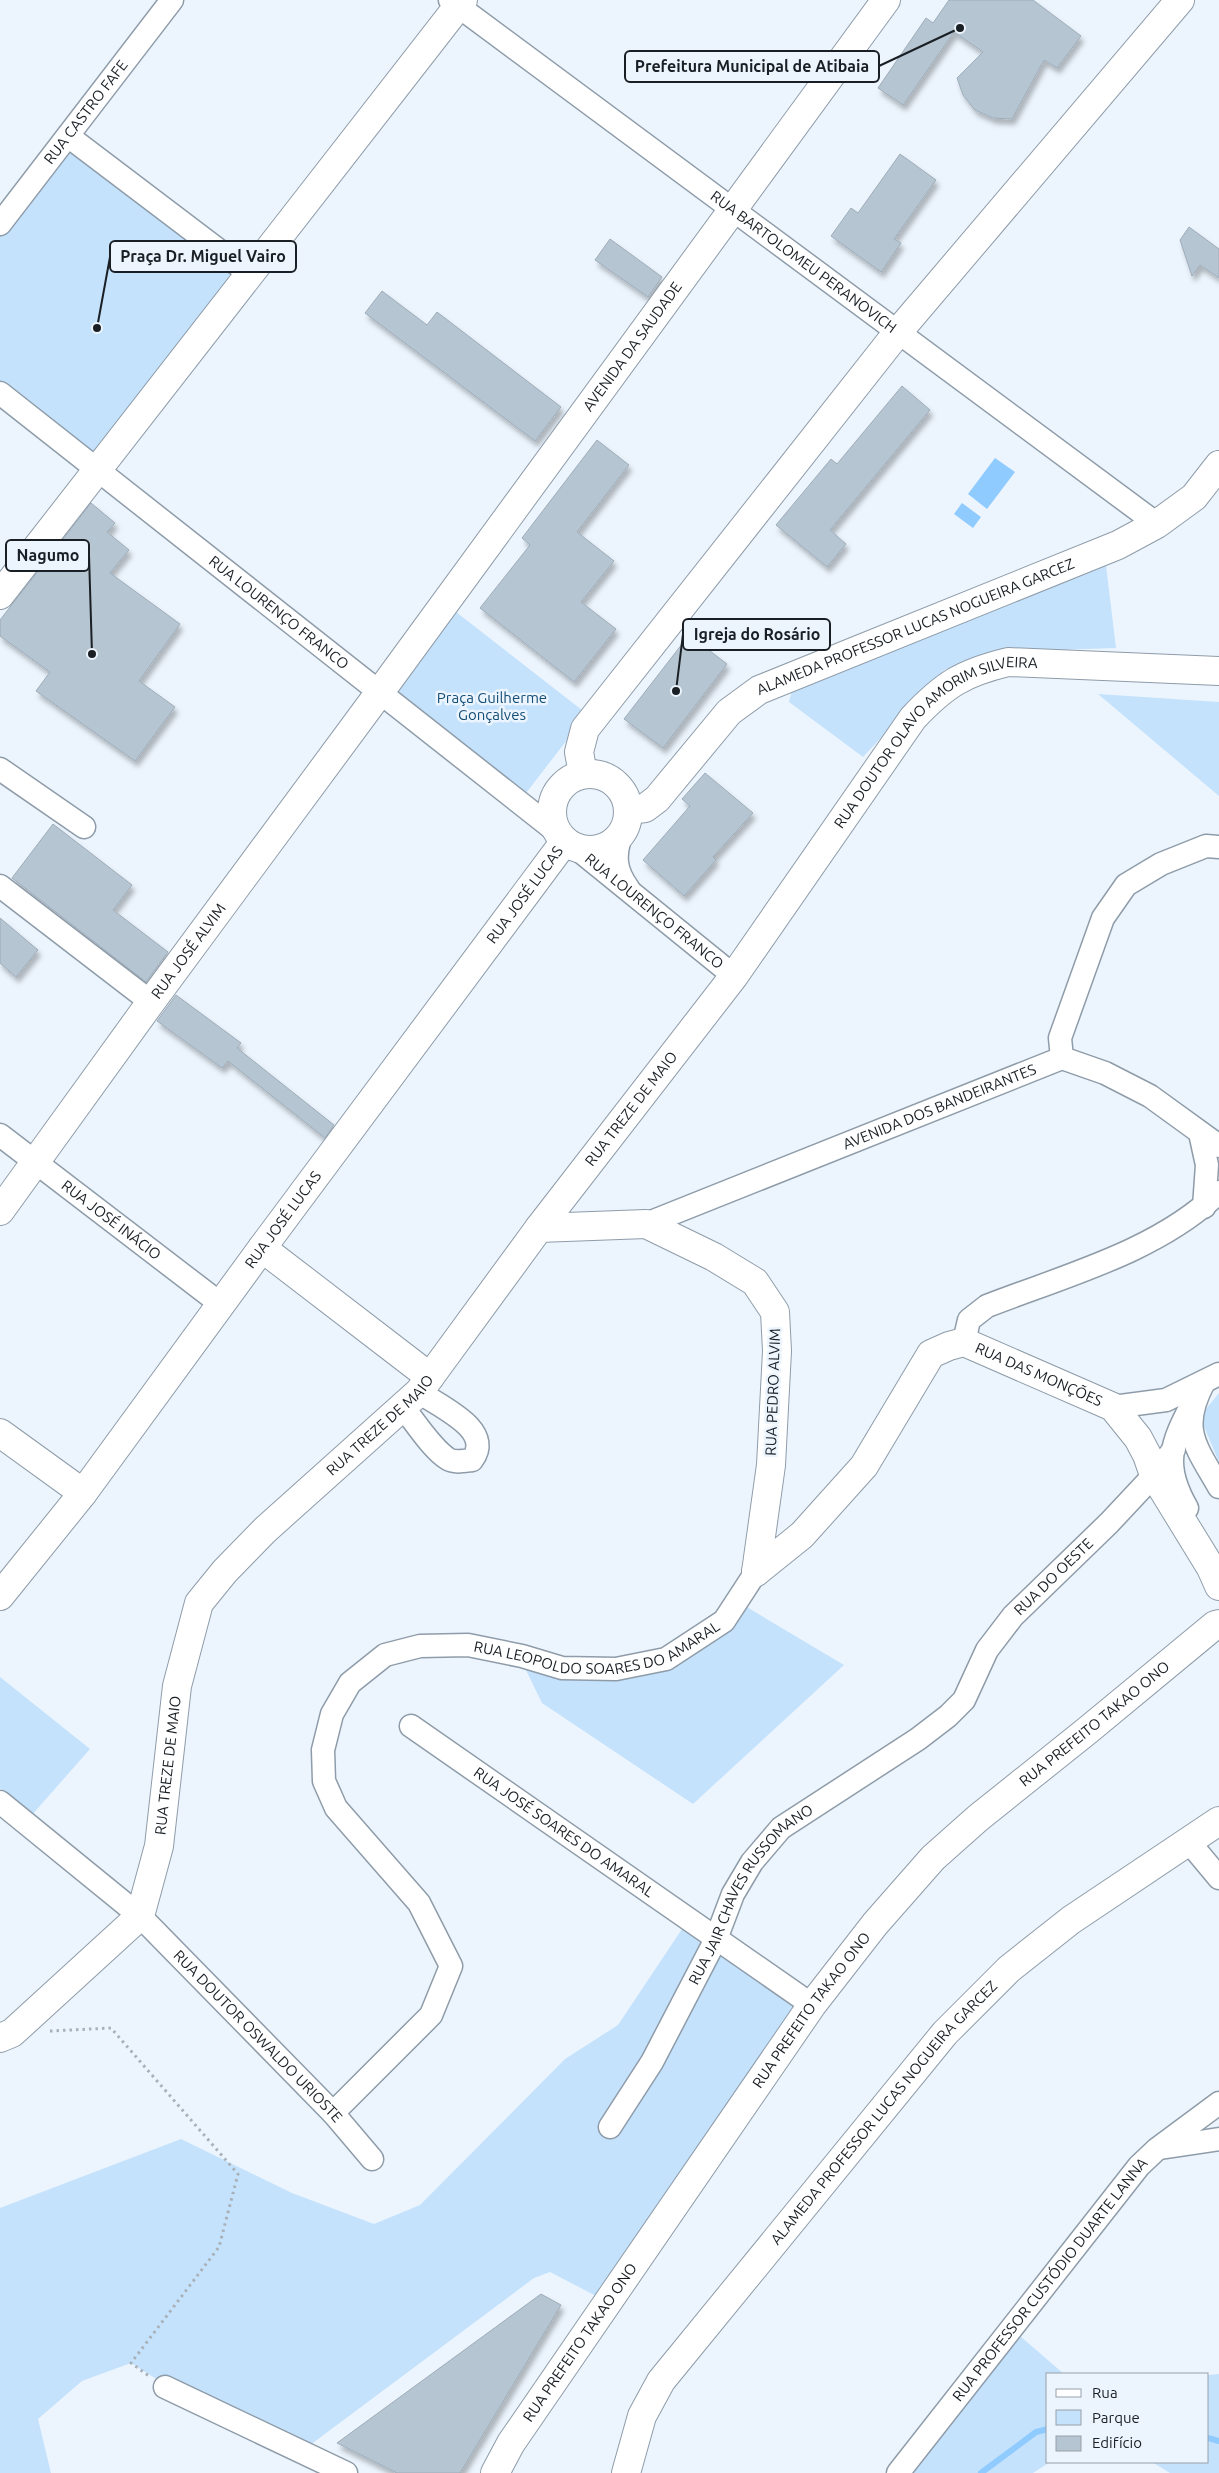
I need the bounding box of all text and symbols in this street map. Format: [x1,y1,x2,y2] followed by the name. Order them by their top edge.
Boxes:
[625,51,879,82] callout: Prefeitura Municipal de Atibaia
[40,57,131,167] street label: RUA CASTRO FAFE
[635,57,869,75] text: Prefeitura Municipal de Atibaia
[707,187,900,336] street label: RUA BARTOLOMEU PERANOVICH
[110,241,296,272] callout: Praça Dr. Miguel Vairo
[120,247,286,266] text: Praça Dr. Miguel Vairo
[579,278,685,414] street label: AVENIDA DA SAUDADE
[6,540,89,571] callout: Nagumo
[17,546,79,564] text: Nagumo
[206,552,352,673] street label: RUA LOURENÇO FRANCO
[754,555,1076,698] street label: ALAMEDA PROFESSOR LUCAS NOGUEIRA GARCEZ
[683,619,830,650] callout: Igreja do Rosário
[694,625,820,643] text: Igreja do Rosário
[830,653,1038,831] street label: RUA DOUTOR OLAVO AMORIM SILVEIRA
[437,689,547,723] park label: Praça Guilherme Gonçalves
[483,843,566,946] street label: RUA JOSÉ LUCAS
[582,850,727,972] street label: RUA LOURENÇO FRANCO
[147,900,229,1002] street label: RUA JOSÉ ALVIM
[581,1048,680,1169] street label: RUA TREZE DE MAIO
[840,1060,1038,1153] street label: AVENIDA DOS BANDEIRANTES
[241,1167,324,1271] street label: RUA JOSÉ LUCAS
[58,1176,164,1263] street label: RUA JOSÉ INÁCIO
[762,1328,783,1456] street label: RUA PEDRO ALVIM
[973,1339,1105,1409] street label: RUA DAS MONÇÕES
[323,1371,437,1479] street label: RUA TREZE DE MAIO
[1010,1534,1096,1618] street label: RUA DO OESTE
[473,1617,723,1677] street label: RUA LEOPOLDO SOARES DO AMARAL
[1016,1657,1173,1790] street label: RUA PREFEITO TAKAO ONO
[151,1695,184,1836] street label: RUA TREZE DE MAIO
[471,1763,657,1900] street label: RUA JOSÉ SOARES DO AMARAL
[685,1801,816,1987] street label: RUA JAIR CHAVES RUSSOMANO
[749,1929,873,2091] street label: RUA PREFEITO TAKAO ONO
[170,1947,346,2125] street label: RUA DOUTOR OSWALDO URIOSTE
[767,1977,1000,2248] street label: ALAMEDA PROFESSOR LUCAS NOGUEIRA GARCEZ
[949,2154,1151,2404] street label: RUA PROFESSOR CUSTÓDIO DUARTE LANNA
[519,2260,640,2425] street label: RUA PREFEITO TAKAO ONO
[1046,2373,1209,2463] legend
[1092,2384,1118,2401] text: Rua
[1092,2409,1140,2426] text: Parque
[1092,2434,1142,2451] text: Edifício

